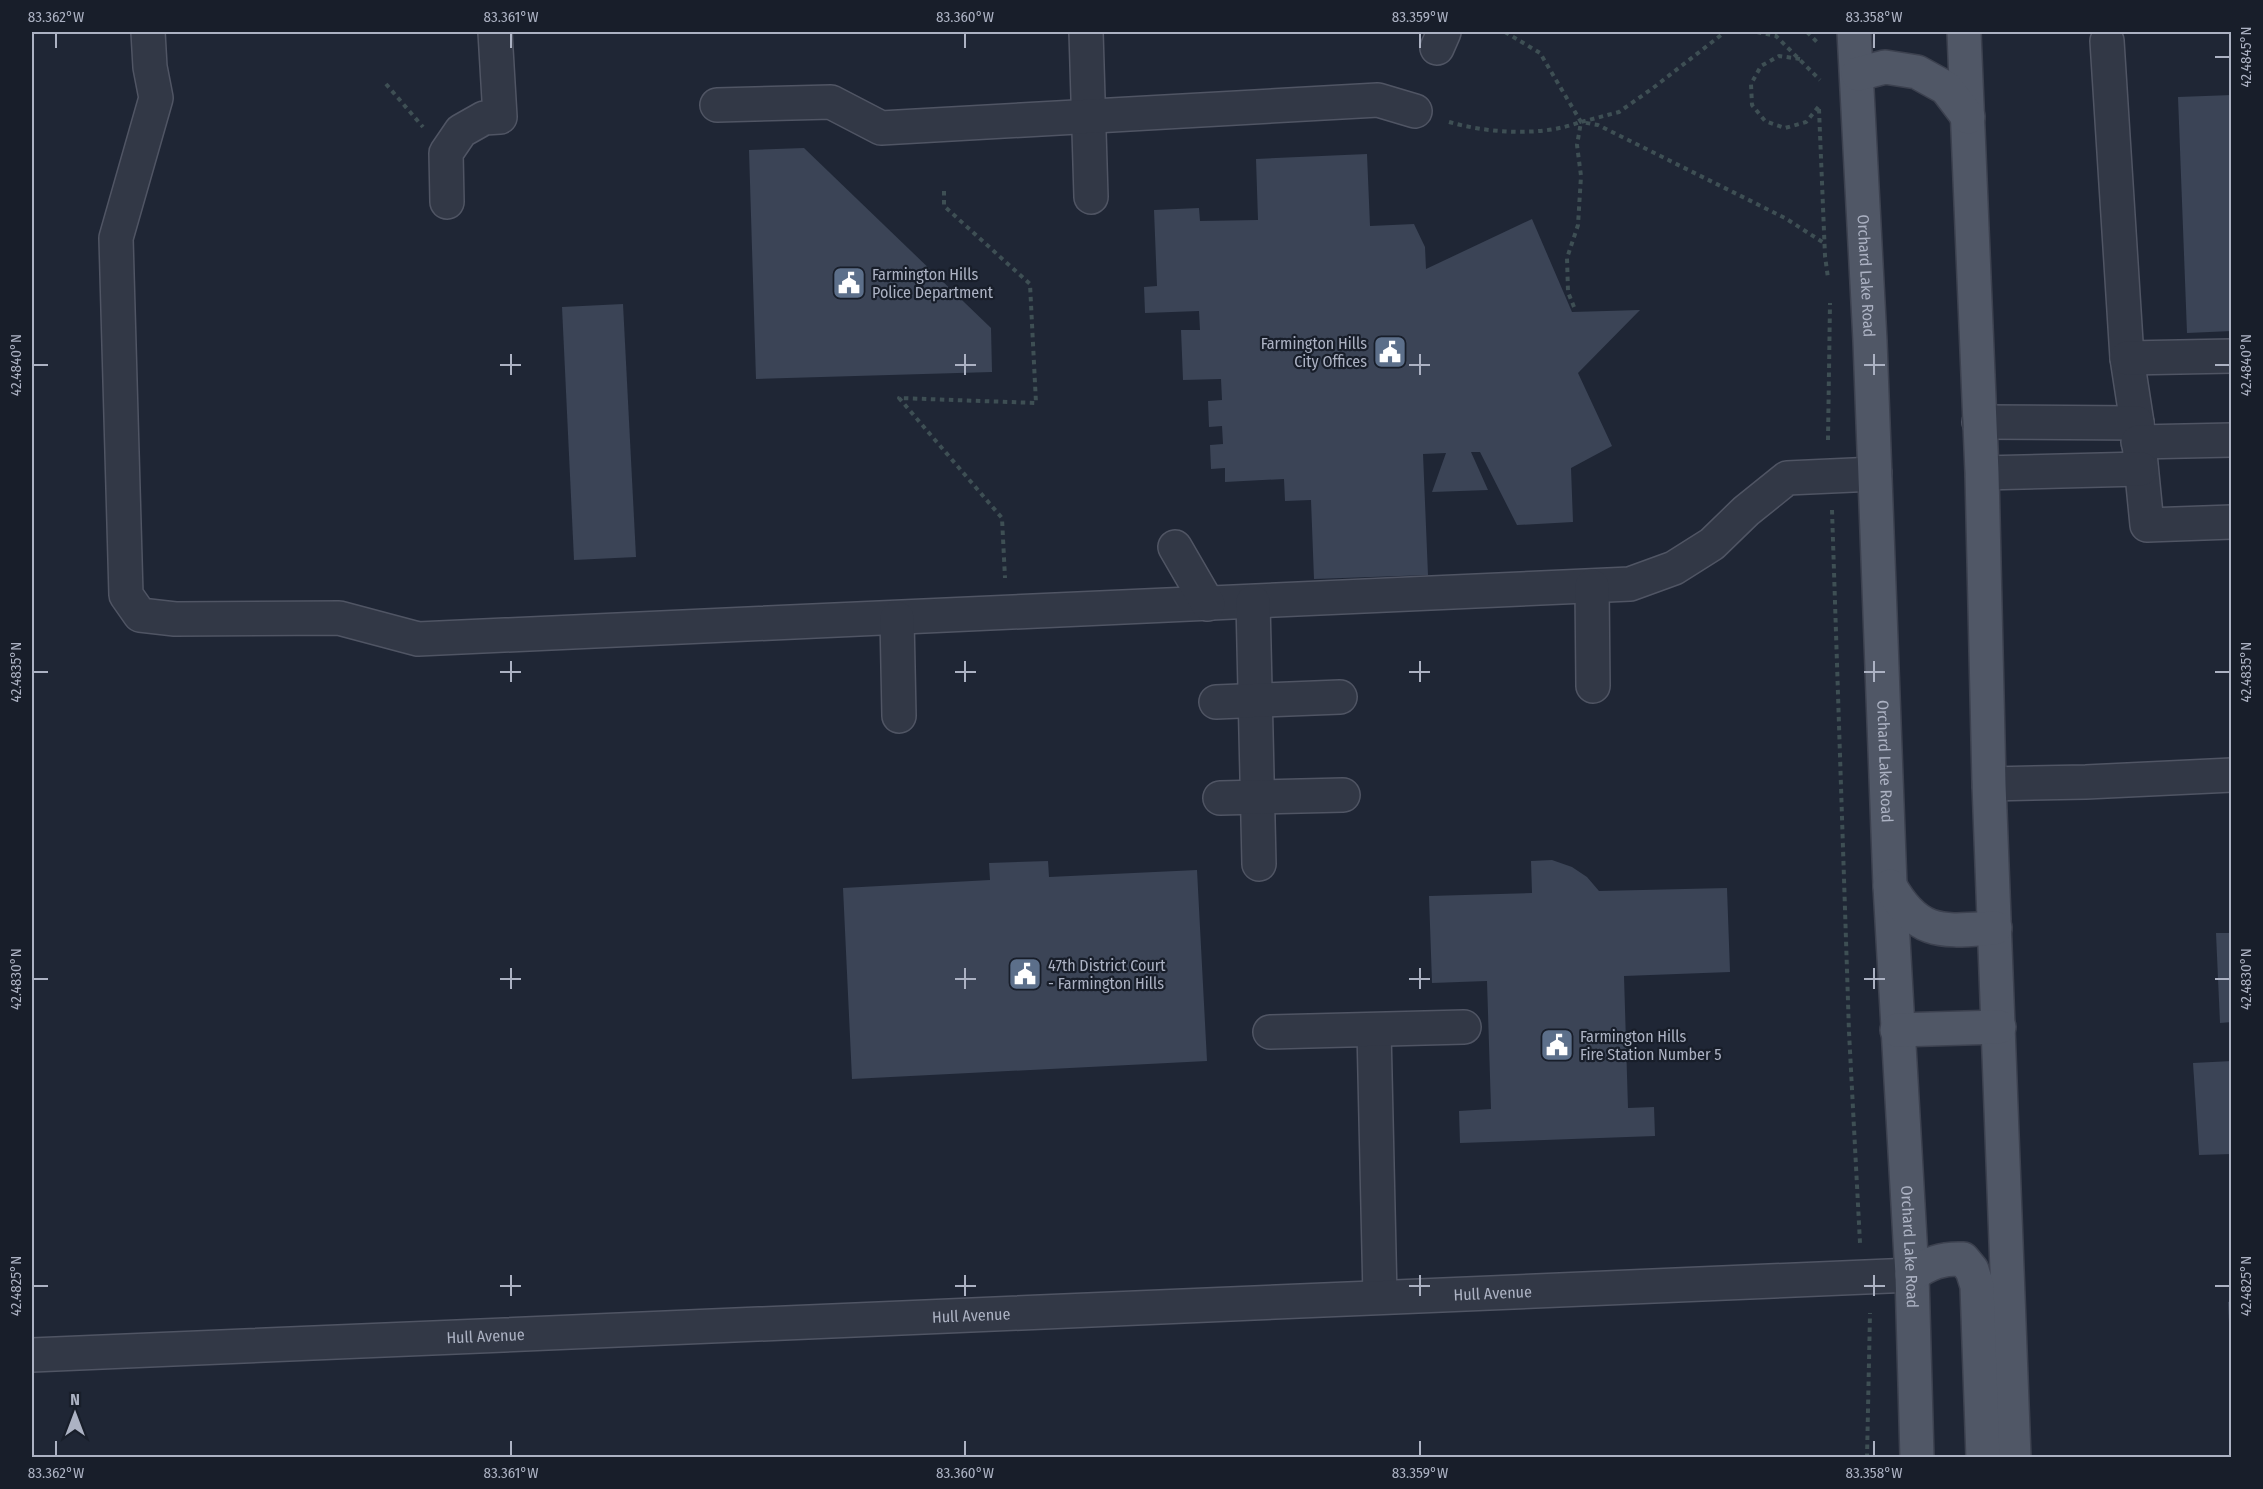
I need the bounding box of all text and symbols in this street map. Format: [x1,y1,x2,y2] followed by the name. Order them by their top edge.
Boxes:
[28,8,84,26] text: 83.362°W
[483,8,539,26] text: 83.361°W
[936,8,994,26] text: 83.360°W
[1392,8,1448,26] text: 83.359°W
[1845,8,1903,26] text: 83.358°W
[2237,26,2255,88] text: 42.4845°N
[1853,214,1879,338] street label: Orchard Lake Road
[831,265,867,301] public building icon: Farmington Hills Police Department
[872,265,994,302] place label: Farmington Hills Police Department
[7,334,25,396] text: 42.4840°N
[1261,334,1367,371] place label: Farmington Hills City Offices
[1372,334,1408,370] public building icon: Farmington Hills City Offices
[2237,334,2255,396] text: 42.4840°N
[7,642,25,702] text: 42.4835°N
[2237,642,2255,702] text: 42.4835°N
[1873,700,1897,823] street label: Orchard Lake Road
[7,948,25,1010] text: 42.4830°N
[2237,948,2255,1010] text: 42.4830°N
[1007,956,1043,992] public building icon: 47th District Court - Farmington Hills
[1048,956,1166,993] place label: 47th District Court - Farmington Hills
[1539,1027,1575,1063] public building icon: Farmington Hills Fire Station Number 5
[1580,1027,1722,1064] place label: Farmington Hills Fire Station Number 5
[1897,1185,1922,1308] street label: Orchard Lake Road
[7,1256,25,1316] text: 42.4825°N
[2237,1256,2255,1316] text: 42.4825°N
[1453,1282,1532,1305] street label: Hull Avenue
[932,1304,1011,1327] street label: Hull Avenue
[446,1325,525,1347] street label: Hull Avenue
[45,1384,105,1444] north arrow
[70,1390,80,1409] text: N
[28,1464,84,1482] text: 83.362°W
[483,1464,539,1482] text: 83.361°W
[936,1464,994,1482] text: 83.360°W
[1392,1464,1448,1482] text: 83.359°W
[1845,1464,1903,1482] text: 83.358°W

